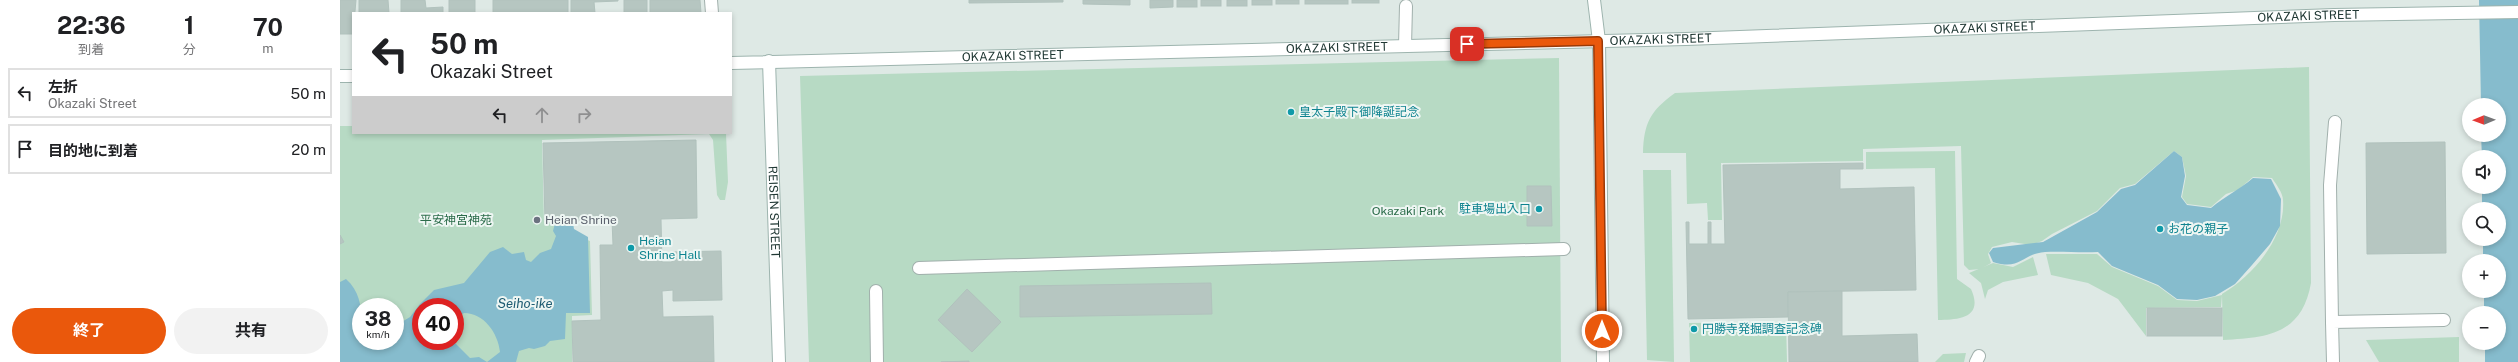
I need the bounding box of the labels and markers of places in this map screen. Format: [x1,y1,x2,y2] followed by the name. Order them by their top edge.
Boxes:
[1450,27,1484,61] pin
[1299,105,1419,119] place label: 皇太子殿下御降誕記念
[1286,107,1296,117] marker: 皇太子殿下御降誕記念
[1459,202,1531,216] place label: 駐車場出入口
[1534,204,1544,214] marker: 駐車場出入口
[545,213,617,227] place label: Heian Shrine
[532,215,542,225] marker: Heian Shrine
[2168,222,2228,236] place label: お花の親子
[2155,224,2165,234] marker: お花の親子
[639,234,702,262] place label: Heian Shrine Hall
[626,243,636,253] marker: Heian Shrine Hall
[1702,322,1822,336] place label: 円勝寺発掘調査記念碑
[1689,324,1699,334] marker: 円勝寺発掘調査記念碑

